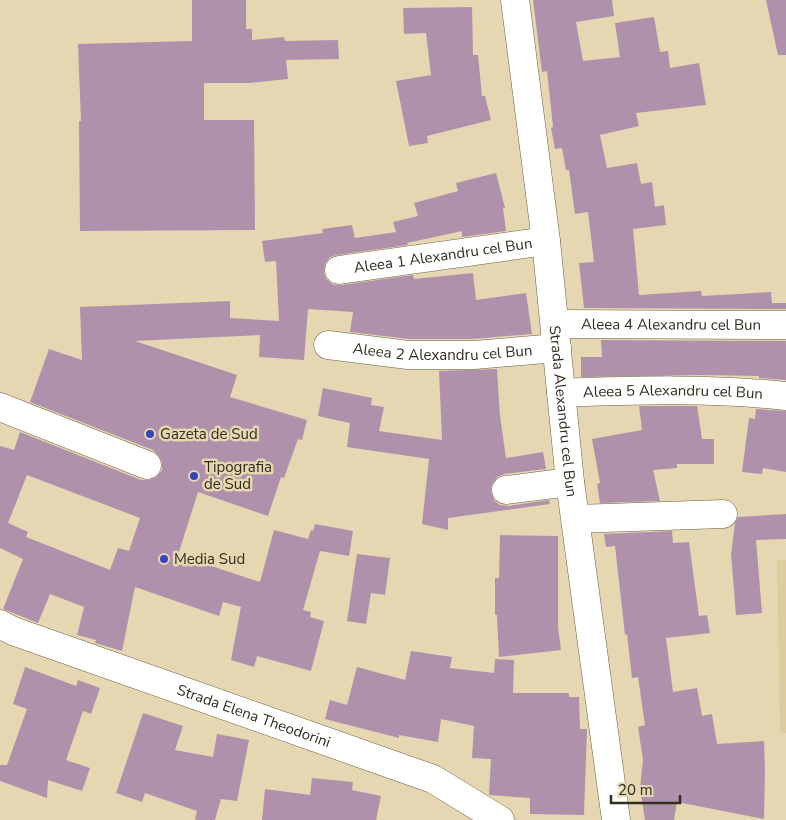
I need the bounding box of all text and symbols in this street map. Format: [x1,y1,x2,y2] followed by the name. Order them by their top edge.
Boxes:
[352,233,534,278] street label: Aleea 1 Alexandru cel Bun
[581,314,761,335] street label: Aleea 4 Alexandru cel Bun
[544,324,582,498] street label: Strada Alexandru cel Bun
[352,338,533,365] street label: Aleea 2 Alexandru cel Bun
[583,380,764,404] street label: Aleea 5 Alexandru cel Bun
[160,424,258,444] place label: Gazeta de Sud
[144,428,156,440] marker: Gazeta de Sud
[204,457,272,494] place label: Tipografia de Sud
[188,470,200,482] marker: Tipografia de Sud
[174,549,245,569] place label: Media Sud
[158,553,170,565] marker: Media Sud
[174,680,333,752] street label: Strada Elena Theodorini
[611,772,680,804] scale bar
[618,780,653,800] text: 20 m

